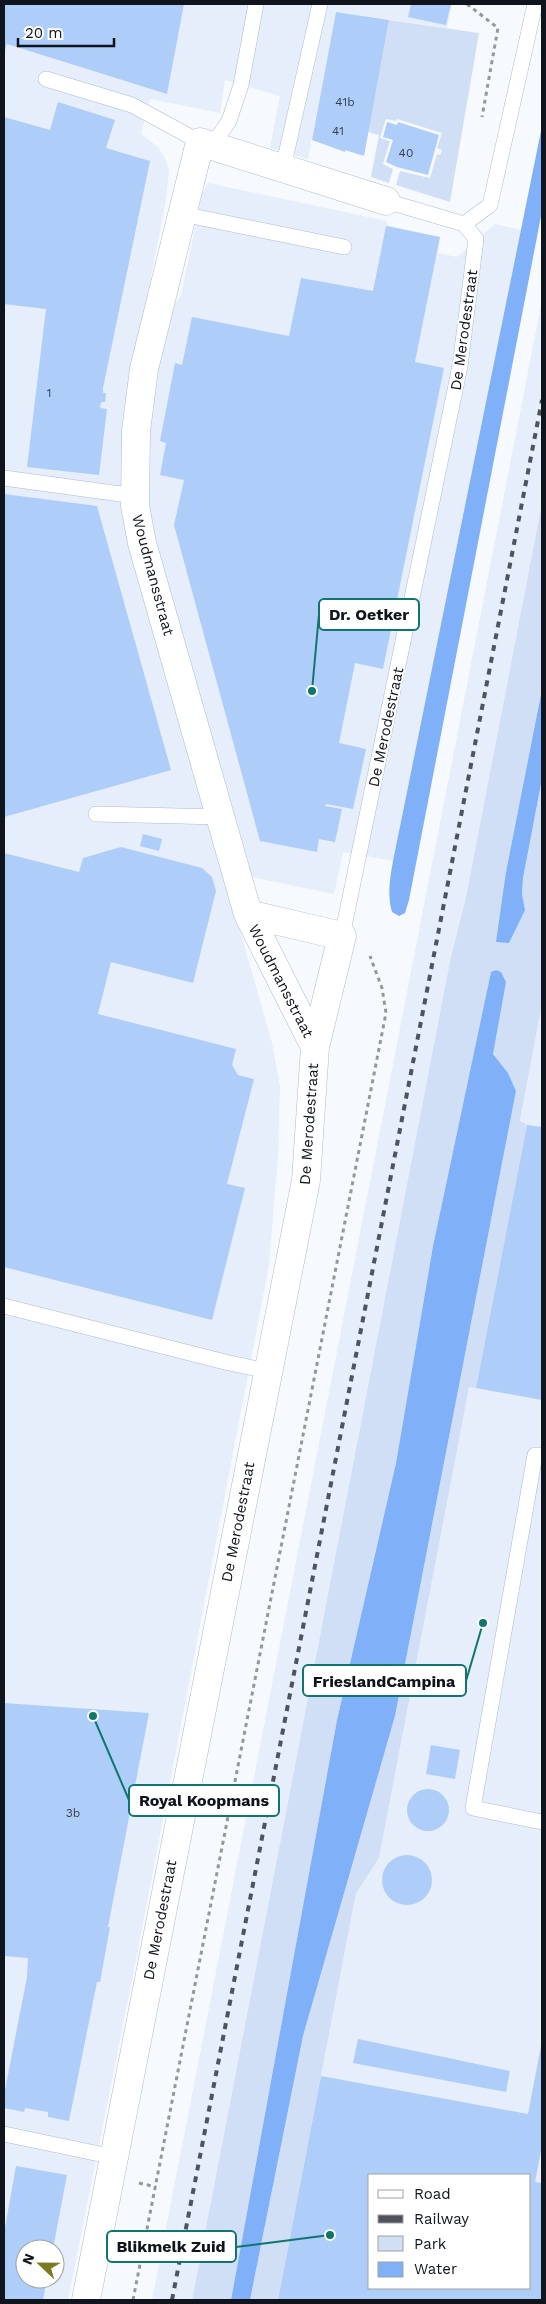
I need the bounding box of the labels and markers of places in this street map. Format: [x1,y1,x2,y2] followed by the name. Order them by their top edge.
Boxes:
[319,599,419,630] callout: Dr. Oetker
[303,1665,466,1696] callout: FrieslandCampina
[129,1785,279,1816] callout: Royal Koopmans
[107,2231,236,2262] callout: Blikmelk Zuid

